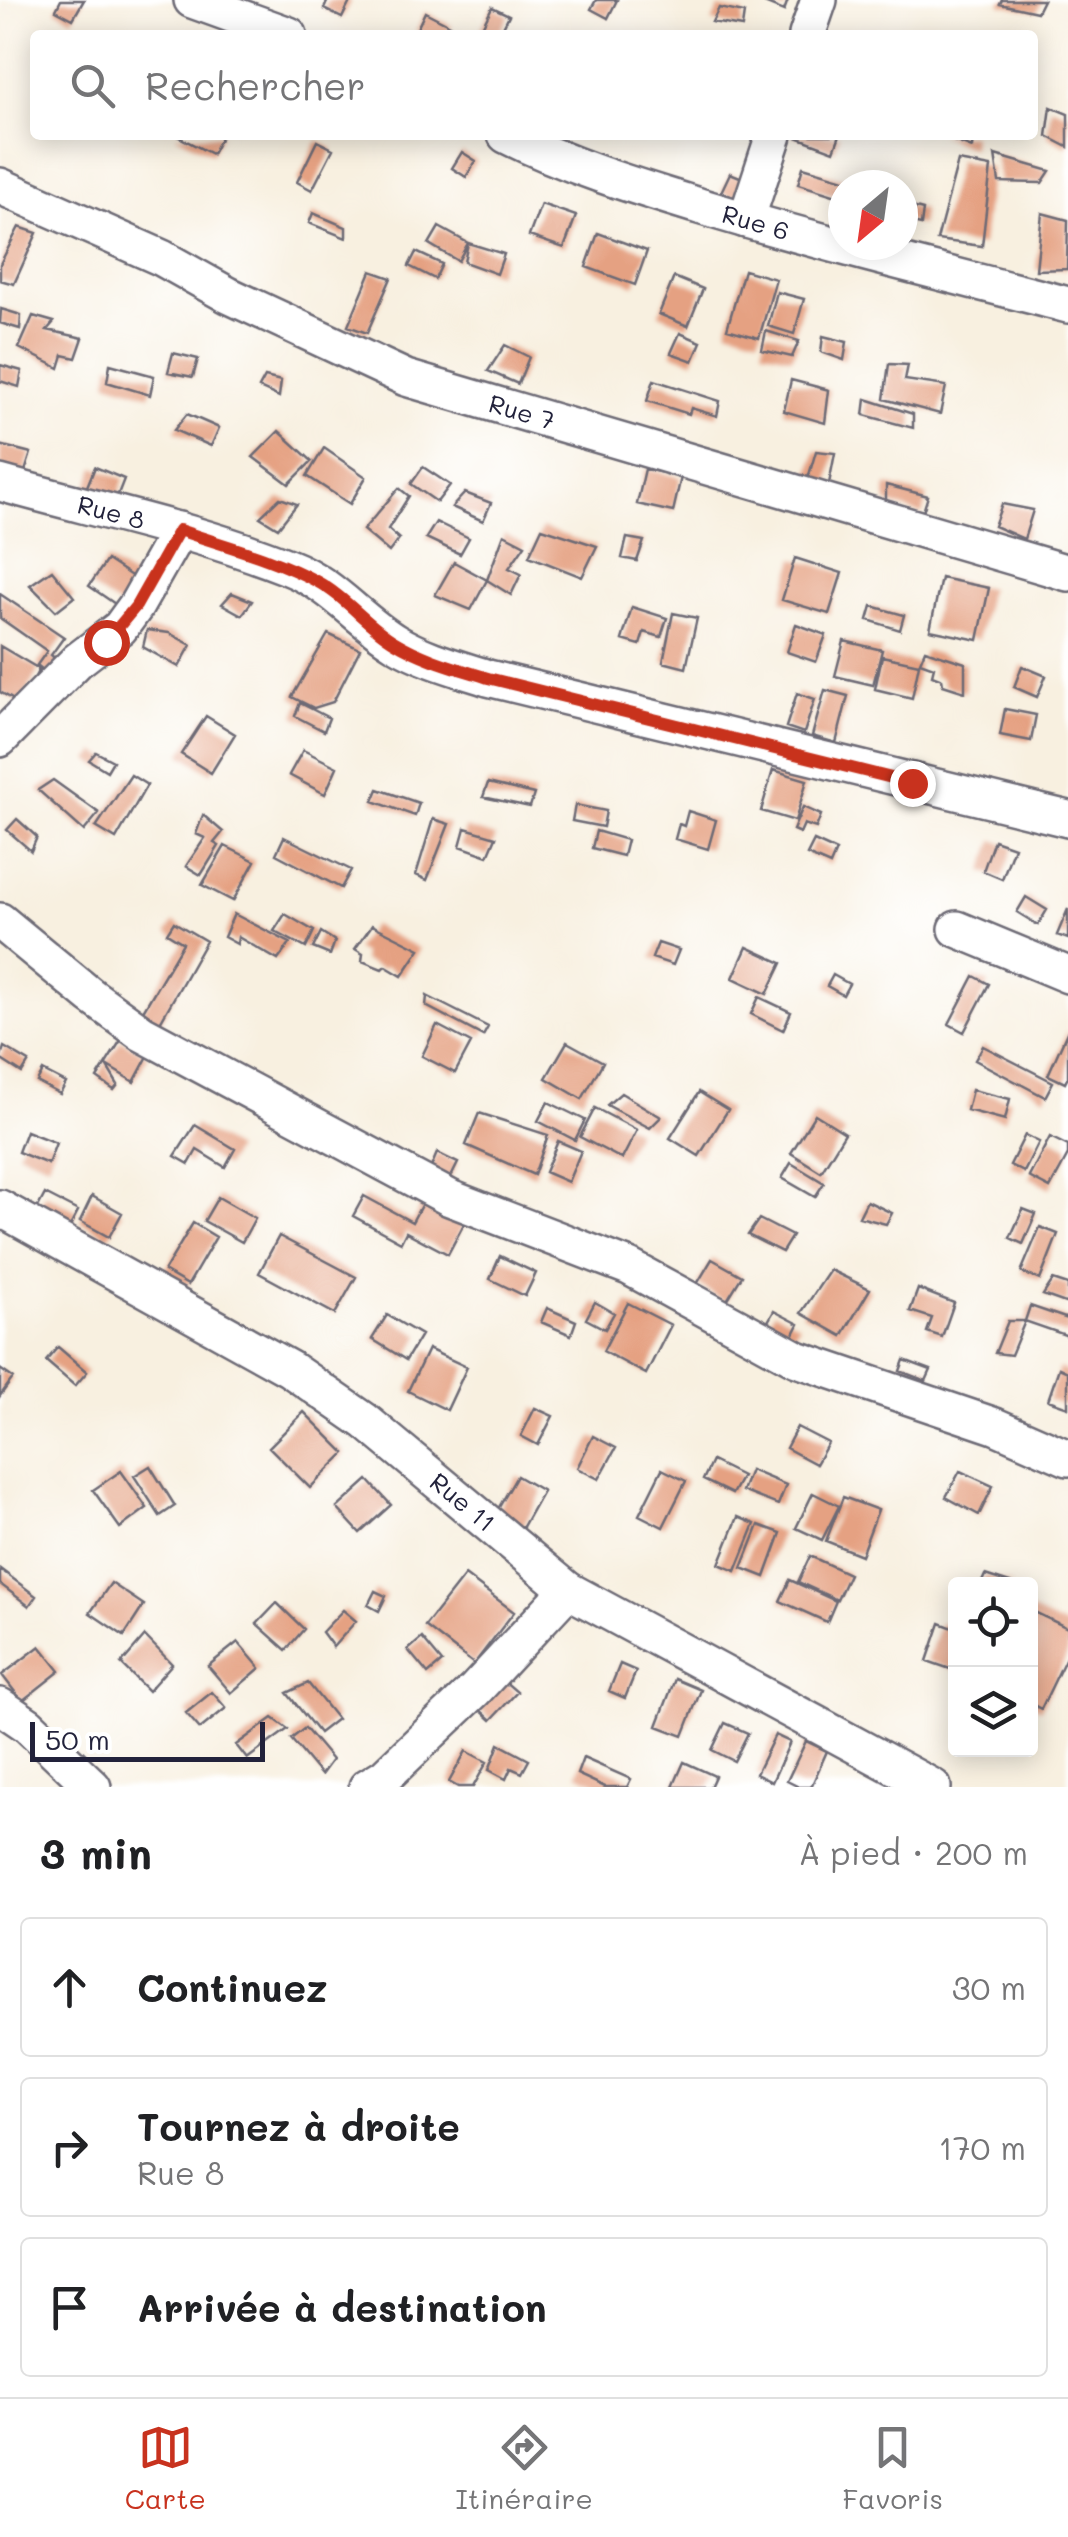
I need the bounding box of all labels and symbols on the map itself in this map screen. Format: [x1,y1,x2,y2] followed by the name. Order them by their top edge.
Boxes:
[828,170,918,260] north arrow
[719,197,793,246] street label: Rue 6
[485,386,559,436] street label: Rue 7
[74,487,149,536] street label: Rue 8
[84,620,130,666] route start
[890,761,936,807] route end
[424,1465,503,1538] street label: Rue 11
[30,1717,265,1762] scale bar

